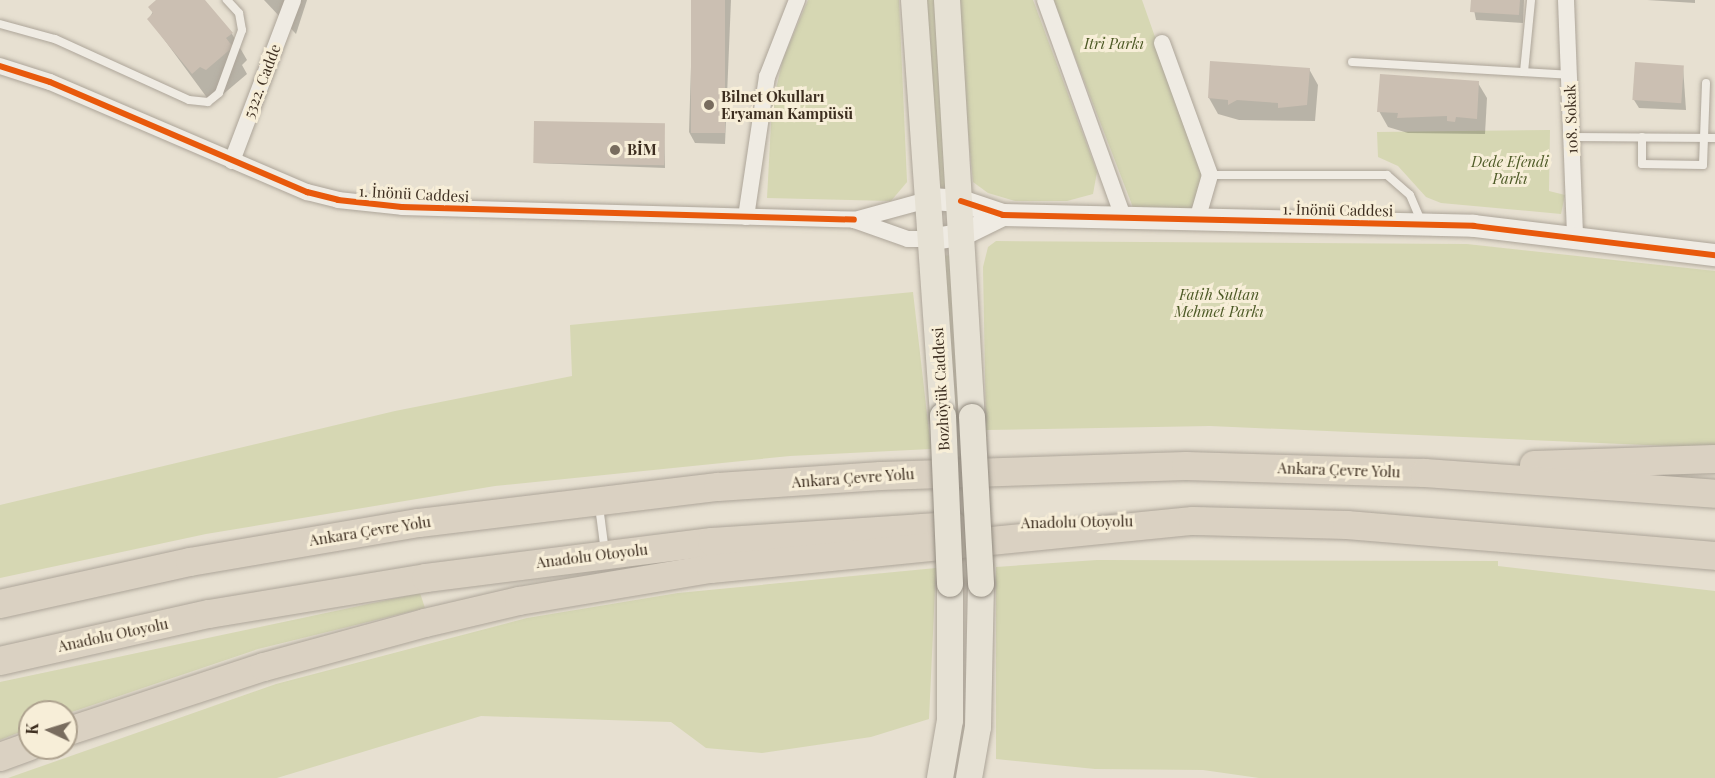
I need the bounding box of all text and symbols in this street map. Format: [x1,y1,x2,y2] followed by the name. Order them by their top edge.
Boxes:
[1084,35,1144,53] park label: Itri Parkı
[240,42,284,120] street label: 5322. Cadde
[1561,84,1581,154] street label: 108. Sokak
[721,87,853,122] place label: Bilnet Okulları Eryaman Kampüsü
[702,98,716,112] marker: Bilnet Okulları Eryaman Kampüsü
[627,141,657,159] place label: BİM
[608,143,622,157] marker: BİM
[1471,152,1549,187] park label: Dede Efendi Parkı
[358,182,470,206] street label: 1. İnönü Caddesi
[1283,200,1393,220] street label: 1. İnönü Caddesi
[1174,285,1264,320] park label: Fatih Sultan Mehmet Parkı
[929,327,953,451] street label: Bozhöyük Caddesi
[1277,459,1401,481] street label: Ankara Çevre Yolu
[791,465,915,491] street label: Ankara Çevre Yolu
[308,512,432,550] street label: Ankara Çevre Yolu
[1021,512,1133,532] street label: Anadolu Otoyolu
[535,540,649,572] street label: Anadolu Otoyolu
[56,615,170,655] street label: Anadolu Otoyolu
[18,700,78,760] north arrow
[21,722,42,735] text: K

